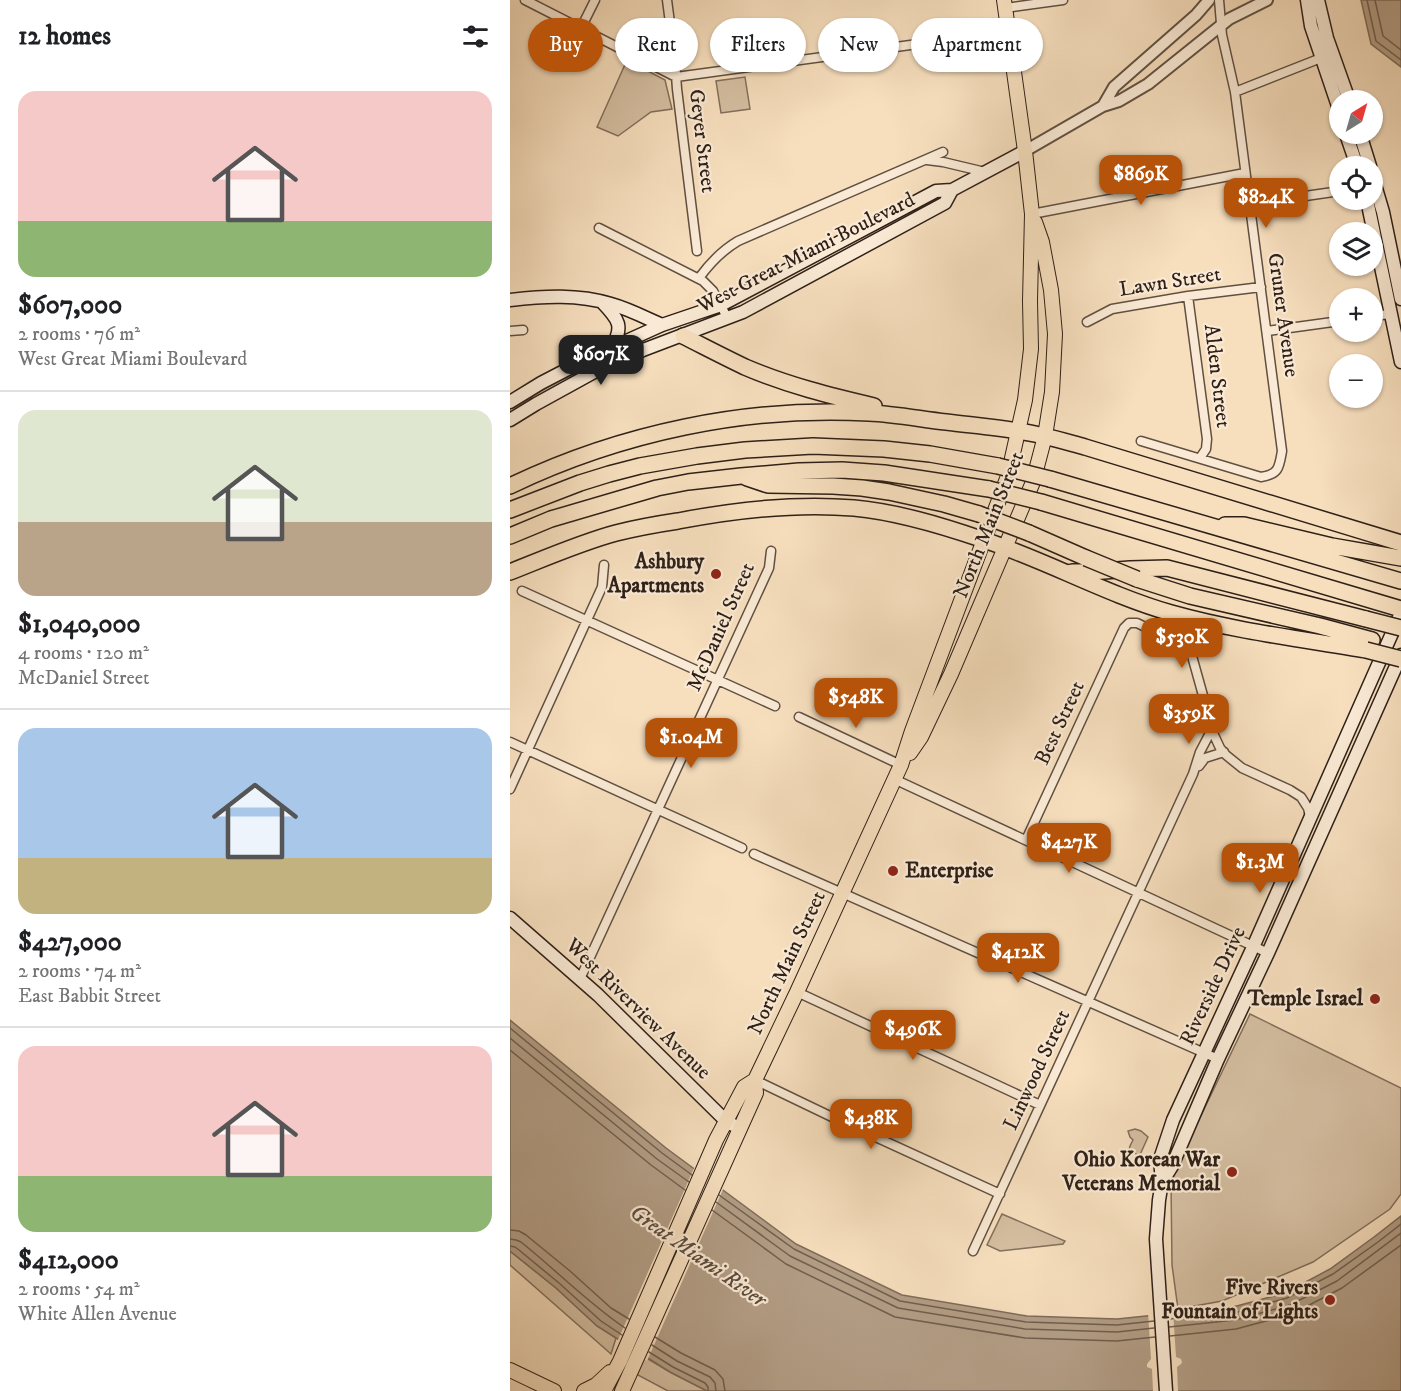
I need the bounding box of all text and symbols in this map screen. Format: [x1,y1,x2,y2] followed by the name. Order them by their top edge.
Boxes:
[528,18,603,72] chip: Buy
[615,18,698,72] chip: Rent
[710,18,806,72] chip: Filters
[818,18,899,72] chip: New
[911,18,1043,72] chip: Apartment
[18,20,111,53] text: 12 homes
[459,20,492,53] icon: filters
[683,88,721,194] street label: Geyer Street
[1329,90,1383,144] north arrow
[1329,90,1383,408] map controls
[201,130,309,238] icon: home
[1099,155,1183,206] pin: $869K
[1329,156,1383,210] button: locate
[1113,162,1169,187] text: $869K
[1224,178,1308,229] pin: $824K
[1238,185,1294,210] text: $824K
[692,187,920,320] street label: West Great Miami Boulevard
[1329,222,1383,276] button: layers
[1261,251,1305,379] street label: Gruner Avenue
[1117,261,1223,303] street label: Lawn Street
[1329,288,1383,342] button: +
[18,289,122,322] text: $607,000
[18,322,140,347] text: 2 rooms · 76 m²
[1198,323,1236,429] street label: Alden Street
[559,335,643,386] pin: $607K
[573,342,629,367] text: $607K
[18,347,247,372] text: West Great Miami Boulevard
[1329,354,1383,408] button: −
[948,448,1030,602] street label: North Main Street
[201,449,309,557] icon: home
[607,549,705,599] place label: Ashbury Apartments
[681,558,761,695] street label: McDaniel Street
[709,567,723,581] marker: Ashbury Apartments
[18,608,141,641] text: $1,040,000
[1140,618,1224,669] pin: $530K
[1155,625,1209,650] text: $530K
[18,641,149,666] text: 4 rooms · 120 m²
[18,666,149,691] text: McDaniel Street
[1029,677,1091,769] street label: Best Street
[814,678,898,729] pin: $548K
[828,685,884,710] text: $548K
[1147,694,1231,745] pin: $359K
[1163,701,1215,726] text: $359K
[642,718,740,769] pin: $1.04M
[659,725,723,750] text: $1.04M
[201,767,309,875] icon: home
[1027,823,1111,874] pin: $427K
[1041,830,1097,855] text: $427K
[1218,843,1302,894] pin: $1.3M
[1236,850,1284,875] text: $1.3M
[905,858,994,884] place label: Enterprise
[886,864,900,878] marker: Enterprise
[742,887,832,1039] street label: North Main Street
[1174,922,1252,1049] street label: Riverside Drive
[18,926,122,959] text: $427,000
[559,932,716,1085] street label: West Riverview Avenue
[976,933,1060,984] pin: $412K
[991,940,1045,965] text: $412K
[18,959,141,984] text: 2 rooms · 74 m²
[18,984,161,1009] text: East Babbit Street
[1246,986,1364,1012] place label: Temple Israel
[1368,992,1382,1006] marker: Temple Israel
[998,1005,1076,1134] street label: Linwood Street
[871,1010,955,1061] pin: $496K
[885,1017,941,1042] text: $496K
[201,1085,309,1193] icon: home
[829,1099,913,1150] pin: $438K
[844,1106,898,1131] text: $438K
[1062,1147,1221,1197] place label: Ohio Korean War Veterans Memorial
[1225,1165,1239,1179] marker: Ohio Korean War Veterans Memorial
[625,1199,773,1314] water label: Great Miami River
[18,1244,119,1277] text: $412,000
[1161,1275,1318,1325] place label: Five Rivers Fountain of Lights
[18,1277,140,1302] text: 2 rooms · 54 m²
[1323,1293,1337,1307] marker: Five Rivers Fountain of Lights
[18,1302,177,1327] text: White Allen Avenue

